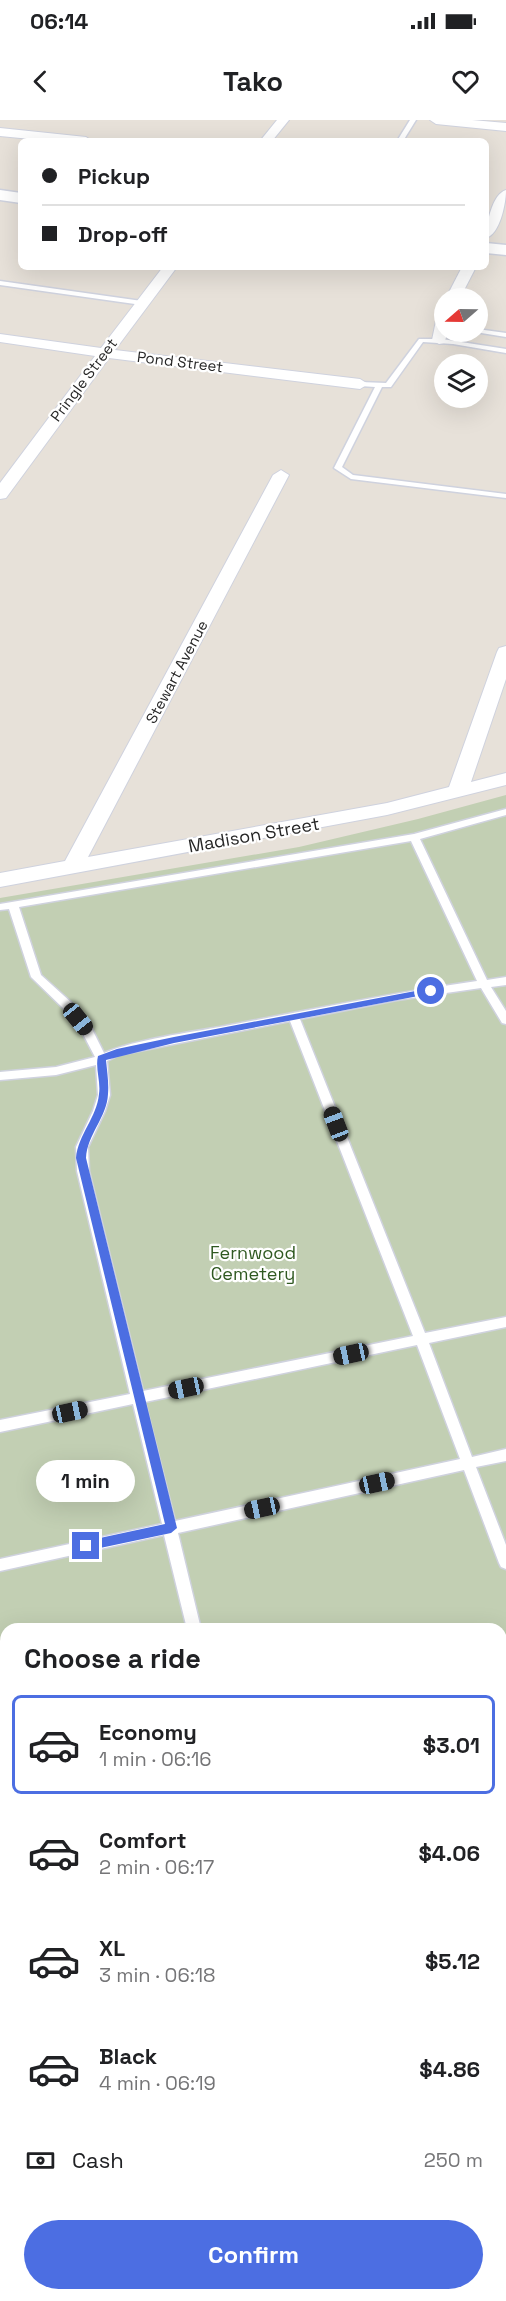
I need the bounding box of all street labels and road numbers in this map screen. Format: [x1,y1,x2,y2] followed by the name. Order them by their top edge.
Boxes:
[46,334,121,425] street label: Pringle Street
[136,347,224,376] street label: Pond Street
[141,617,212,727] street label: Stewart Avenue
[186,812,321,857] street label: Madison Street

